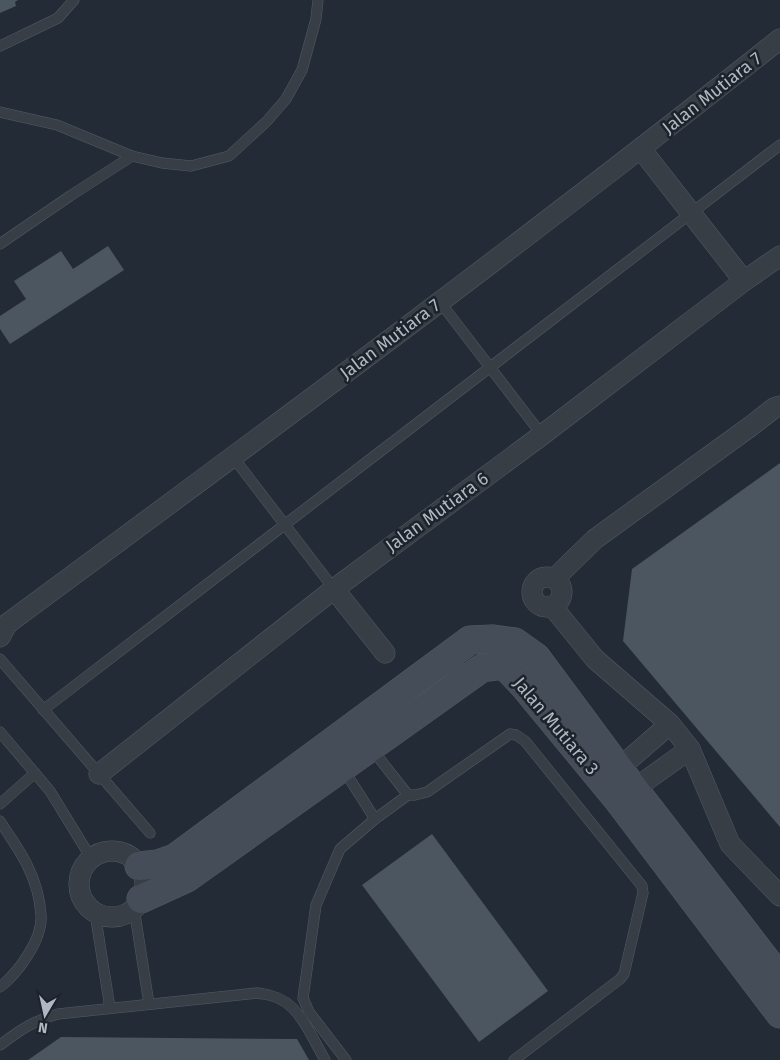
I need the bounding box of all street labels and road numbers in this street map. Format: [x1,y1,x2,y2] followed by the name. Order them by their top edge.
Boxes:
[658,47,766,139] street label: Jalan Mutiara 7
[335,294,445,384] street label: Jalan Mutiara 7
[381,467,493,557] street label: Jalan Mutiara 6
[509,673,603,779] street label: Jalan Mutiara 3

